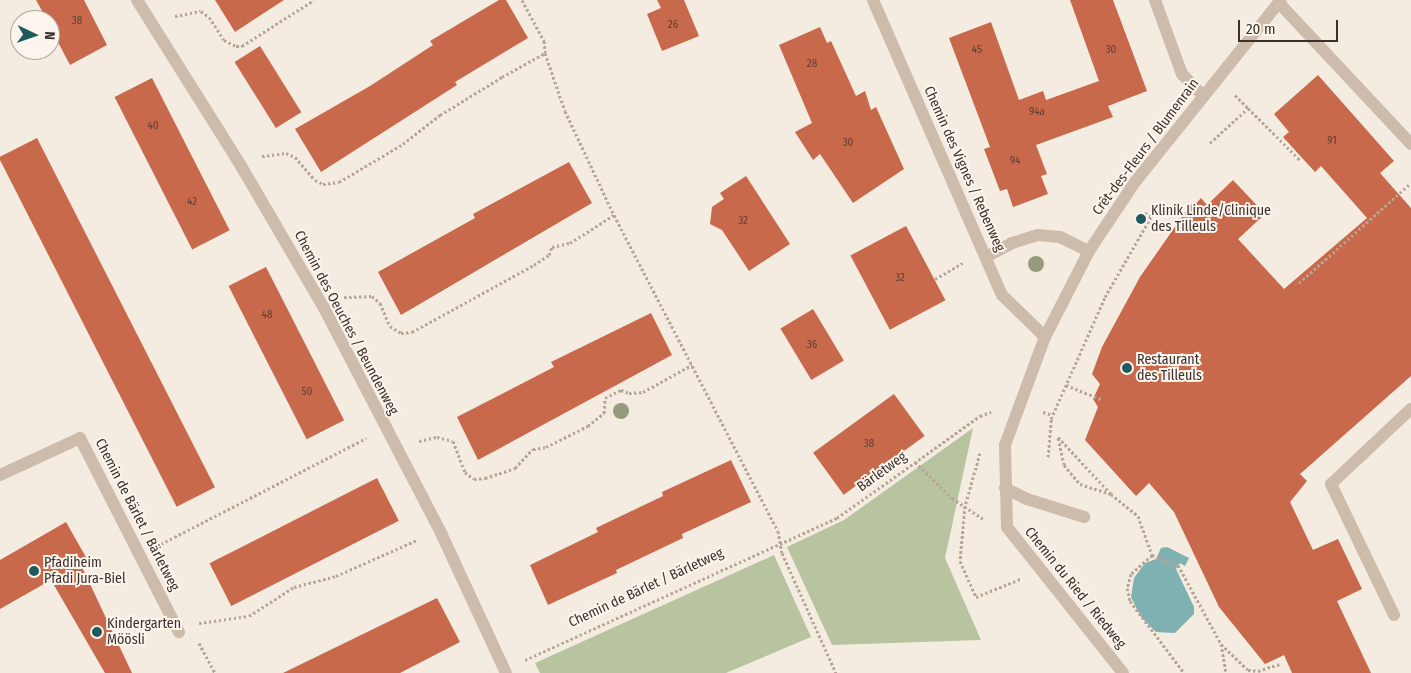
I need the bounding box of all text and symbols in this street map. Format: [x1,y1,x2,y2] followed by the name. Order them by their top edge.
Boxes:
[10,10,60,60] north arrow
[1241,10,1341,42] scale bar
[72,14,82,28] house number: 38
[668,18,678,32] house number: 26
[1246,20,1276,38] text: 20 m
[41,31,58,40] text: N
[972,43,982,57] house number: 45
[1106,43,1116,57] house number: 30
[807,57,817,71] house number: 28
[1089,75,1203,219] street label: Crêt-des-Fleurs / Blumenrain
[920,84,1008,254] street label: Chemin des Vignes / Rebenweg
[1029,105,1045,119] house number: 94a
[147,119,159,133] house number: 40
[1327,134,1337,148] house number: 91
[843,136,853,150] house number: 30
[1010,154,1020,168] house number: 94
[187,195,197,209] house number: 42
[1151,203,1271,236] place label: Klinik Linde/Clinique des Tilleuls
[1135,213,1147,225] marker: Klinik Linde/Clinique des Tilleuls
[738,214,748,228] house number: 32
[290,228,402,418] street label: Chemin des Oeuches / Beundenweg
[895,271,905,285] house number: 32
[262,308,272,322] house number: 48
[807,338,817,352] house number: 36
[1137,352,1202,384] place label: Restaurant des Tilleuls
[1121,362,1133,374] marker: Restaurant des Tilleuls
[302,385,312,399] house number: 50
[91,436,183,594] street label: Chemin de Bärlet / Bärletweg
[864,437,874,451] house number: 38
[854,448,910,496] street label: Bärletweg
[1021,524,1129,652] street label: Chemin du Ried / Riedweg
[566,545,726,631] street label: Chemin de Bärlet / Bärletweg
[44,555,126,588] place label: Pfadiheim Pfadi Jura-Biel
[28,565,40,577] marker: Pfadiheim Pfadi Jura-Biel
[107,616,181,648] place label: Kindergarten Möösli
[91,626,103,638] marker: Kindergarten Möösli

